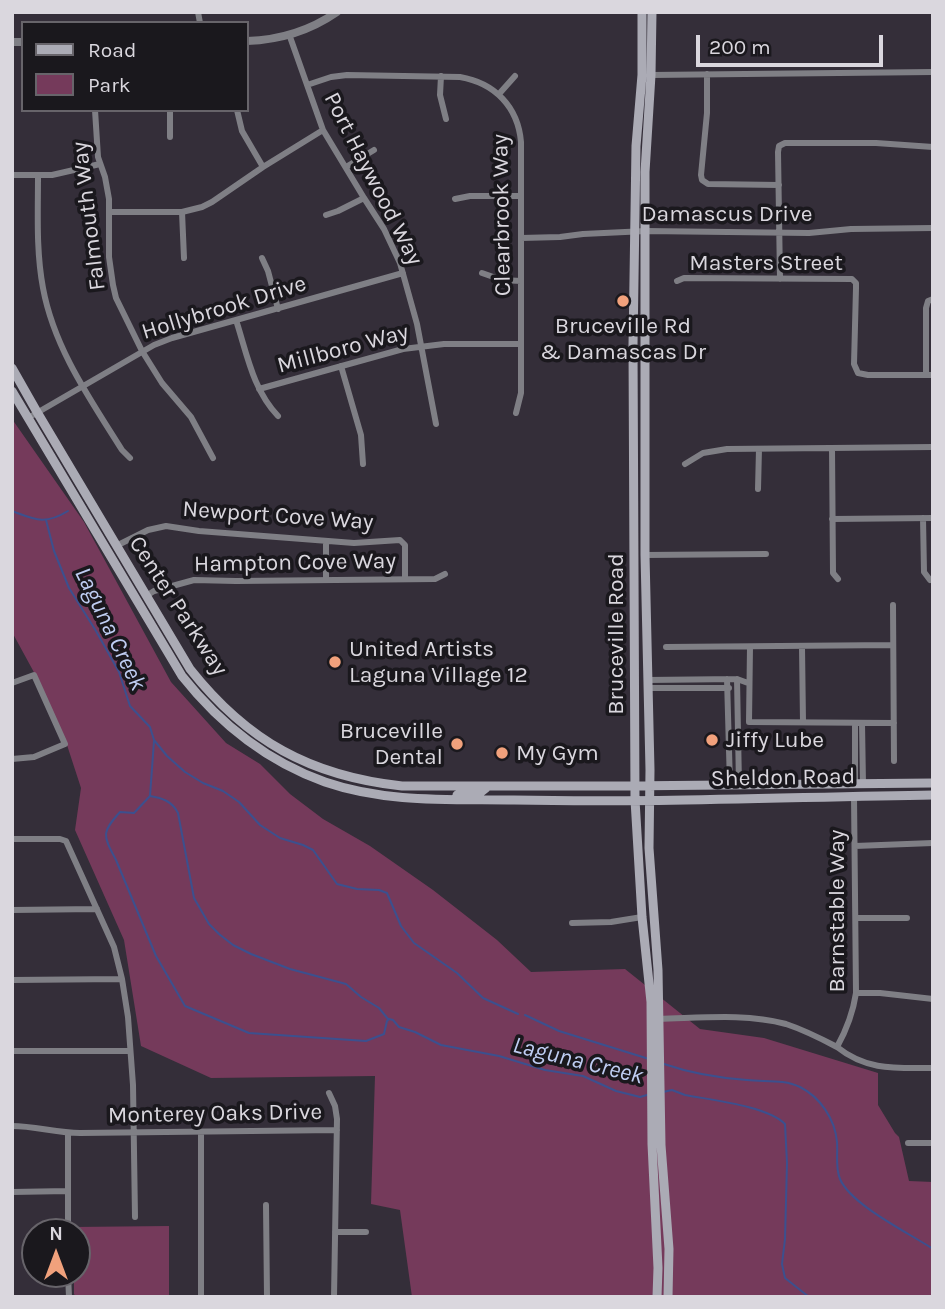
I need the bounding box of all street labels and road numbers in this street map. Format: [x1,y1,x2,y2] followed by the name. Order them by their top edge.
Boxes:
[317,88,429,270] street label: Port Haywood Way
[487,134,517,296] street label: Clearbrook Way
[66,140,112,292] street label: Falmouth Way
[641,200,813,228] street label: Damascus Drive
[689,249,843,277] street label: Masters Street
[138,270,310,346] street label: Hollybrook Drive
[274,318,412,380] street label: Millboro Way
[182,496,374,536] street label: Newport Cove Way
[123,531,233,681] street label: Center Parkway
[194,547,396,579] street label: Hampton Cove Way
[602,553,630,715] street label: Bruceville Road
[711,763,855,793] street label: Sheldon Road
[823,829,851,993] street label: Barnstable Way
[108,1098,322,1130] street label: Monterey Oaks Drive

